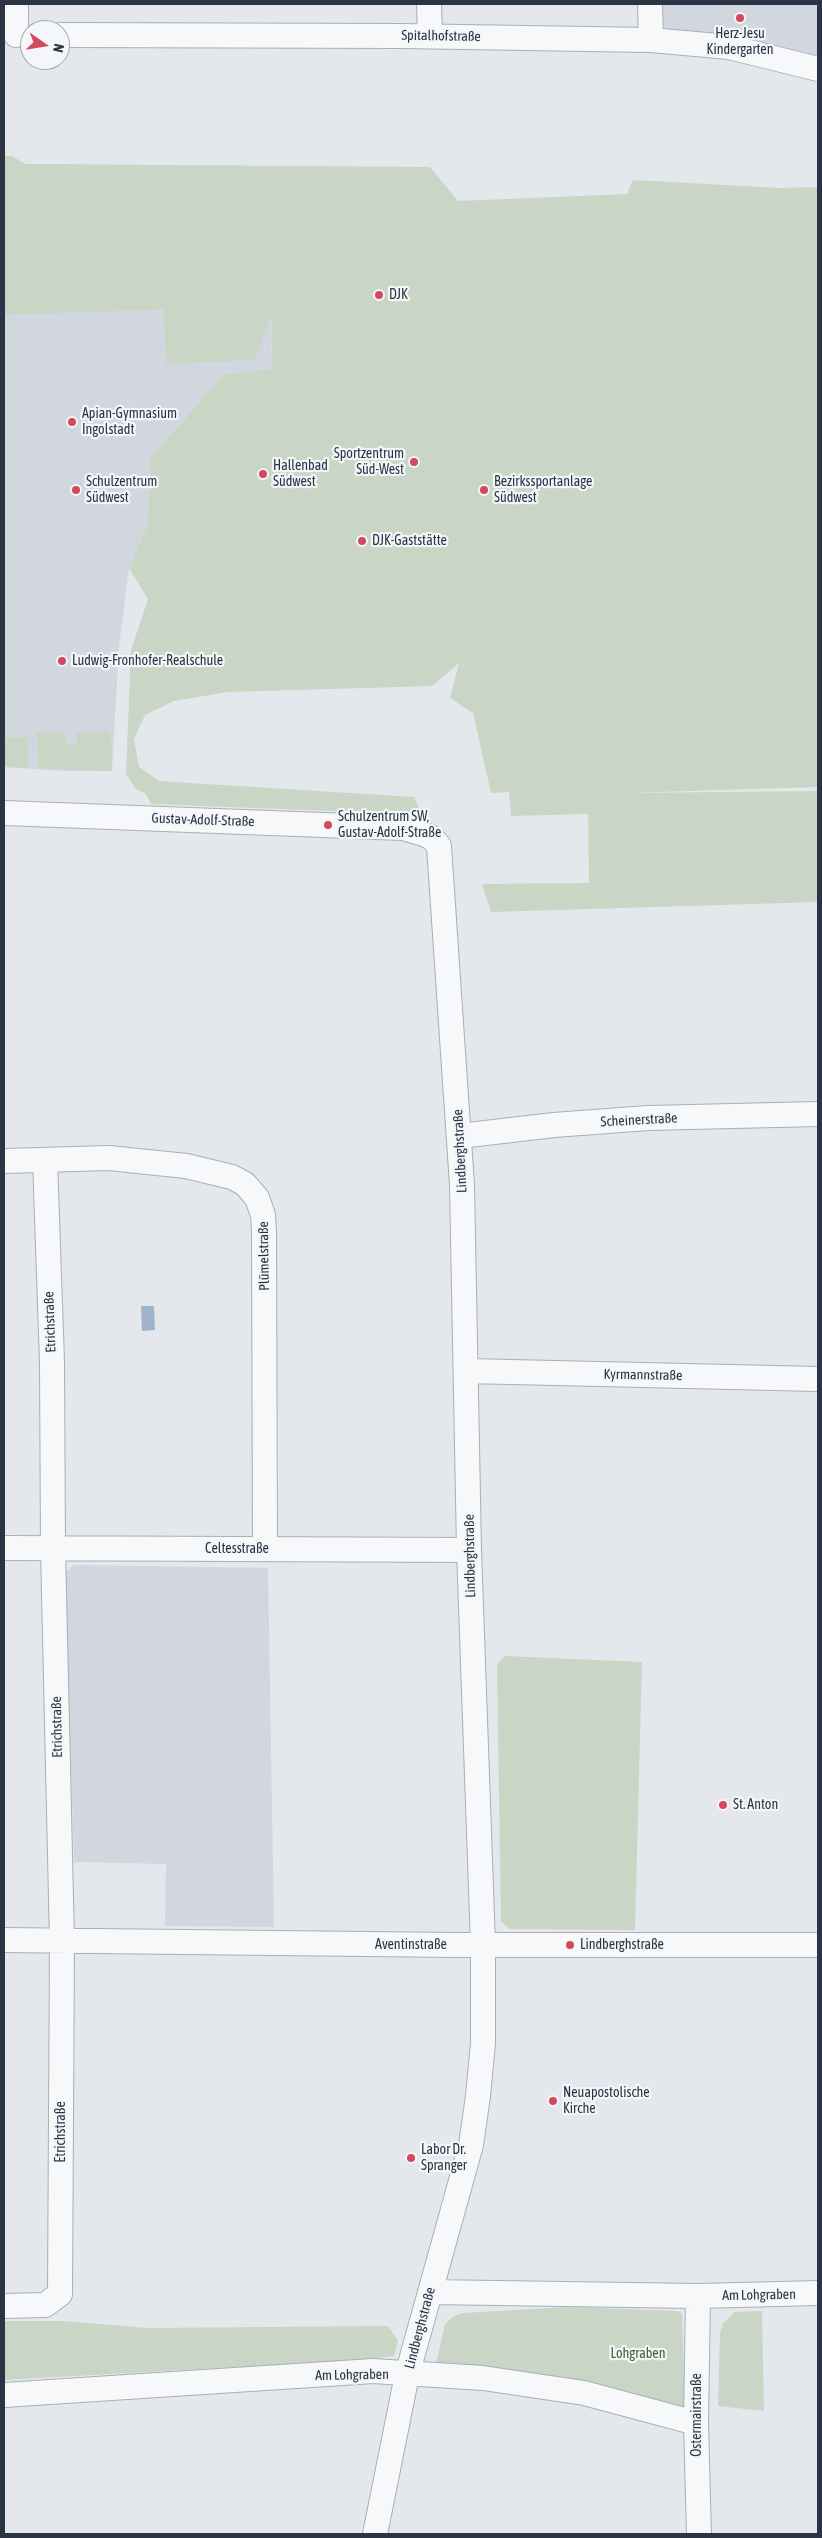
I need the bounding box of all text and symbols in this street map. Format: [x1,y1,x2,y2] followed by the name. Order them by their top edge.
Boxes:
[734,12,746,24] marker: Herz-Jesu Kindergarten
[20,20,70,70] north arrow
[707,26,773,58] place label: Herz-Jesu Kindergarten
[401,27,481,45] street label: Spitalhofstraße
[50,42,67,54] text: N
[389,287,408,303] place label: DJK
[373,289,385,301] marker: DJK
[82,406,177,438] place label: Apian-Gymnasium Ingolstadt
[66,416,78,428] marker: Apian-Gymnasium Ingolstadt
[334,446,404,478] place label: Sportzentrum Süd-West
[408,456,420,468] marker: Sportzentrum Süd-West
[273,458,328,491] place label: Hallenbad Südwest
[257,468,269,480] marker: Hallenbad Südwest
[86,474,157,507] place label: Schulzentrum Südwest
[494,474,592,507] place label: Bezirkssportanlage Südwest
[70,484,82,496] marker: Schulzentrum Südwest
[478,484,490,496] marker: Bezirkssportanlage Südwest
[372,533,447,549] place label: DJK-Gaststätte
[356,535,368,547] marker: DJK-Gaststätte
[72,653,223,669] place label: Ludwig-Fronhofer-Realschule
[56,655,68,667] marker: Ludwig-Fronhofer-Realschule
[338,809,441,842] place label: Schulzentrum SW, Gustav-Adolf-Straße
[151,810,255,830] street label: Gustav-Adolf-Straße
[322,819,334,831] marker: Schulzentrum SW, Gustav-Adolf-Straße
[449,1109,471,1193] street label: Lindberghstraße
[600,1110,678,1130] street label: Scheinerstraße
[255,1221,273,1291] street label: Plümelstraße
[41,1291,59,1353] street label: Etrichstraße
[603,1366,683,1384] street label: Kyrmannstraße
[461,1514,479,1598] street label: Lindberghstraße
[205,1541,269,1557] street label: Celtesstraße
[48,1696,66,1758] street label: Etrichstraße
[733,1797,778,1813] place label: St. Anton
[717,1799,729,1811] marker: St. Anton
[375,1937,447,1953] street label: Aventinstraße
[580,1937,664,1953] place label: Lindberghstraße
[564,1939,576,1951] marker: Lindberghstraße
[563,2085,650,2118] place label: Neuapostolische Kirche
[547,2095,559,2107] marker: Neuapostolische Kirche
[53,2101,69,2163] street label: Etrichstraße
[421,2142,467,2174] place label: Labor Dr. Spranger
[405,2152,417,2164] marker: Labor Dr. Spranger
[401,2285,439,2371] street label: Lindberghstraße
[722,2286,796,2304] street label: Am Lohgraben
[611,2346,665,2362] park label: Lohgraben
[315,2366,389,2384] street label: Am Lohgraben
[689,2373,705,2457] street label: Ostermairstraße

